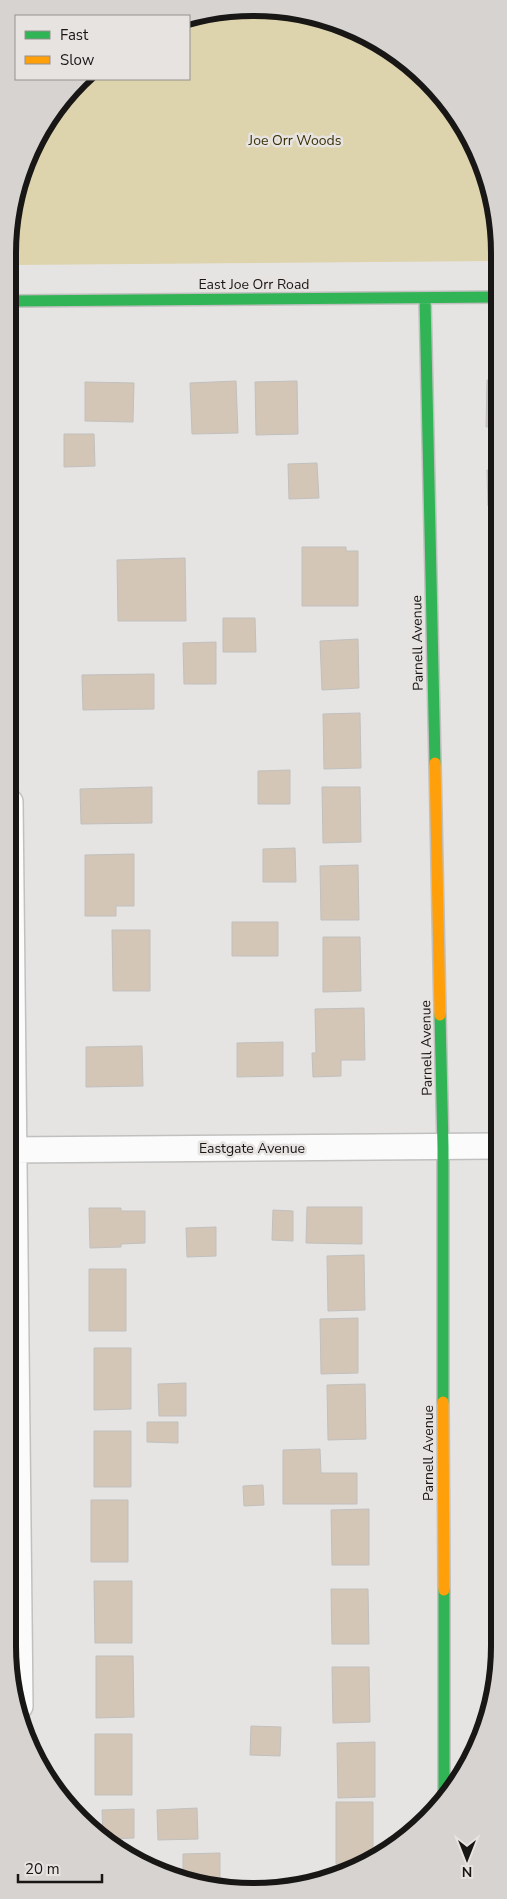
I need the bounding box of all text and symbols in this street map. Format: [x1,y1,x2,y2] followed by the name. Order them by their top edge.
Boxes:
[15,15,190,80] legend
[60,25,89,45] text: Fast
[60,50,95,70] text: Slow
[248,131,342,150] park label: Joe Orr Woods
[199,275,309,294] street label: East Joe Orr Road
[407,595,428,691] street label: Parnell Avenue
[416,1000,437,1096] street label: Parnell Avenue
[199,1139,305,1158] street label: Eastgate Avenue
[419,1405,438,1501] street label: Parnell Avenue
[442,1834,492,1884] north arrow
[18,1852,101,1884] scale bar
[25,1859,60,1879] text: 20 m
[462,1862,472,1881] text: N

